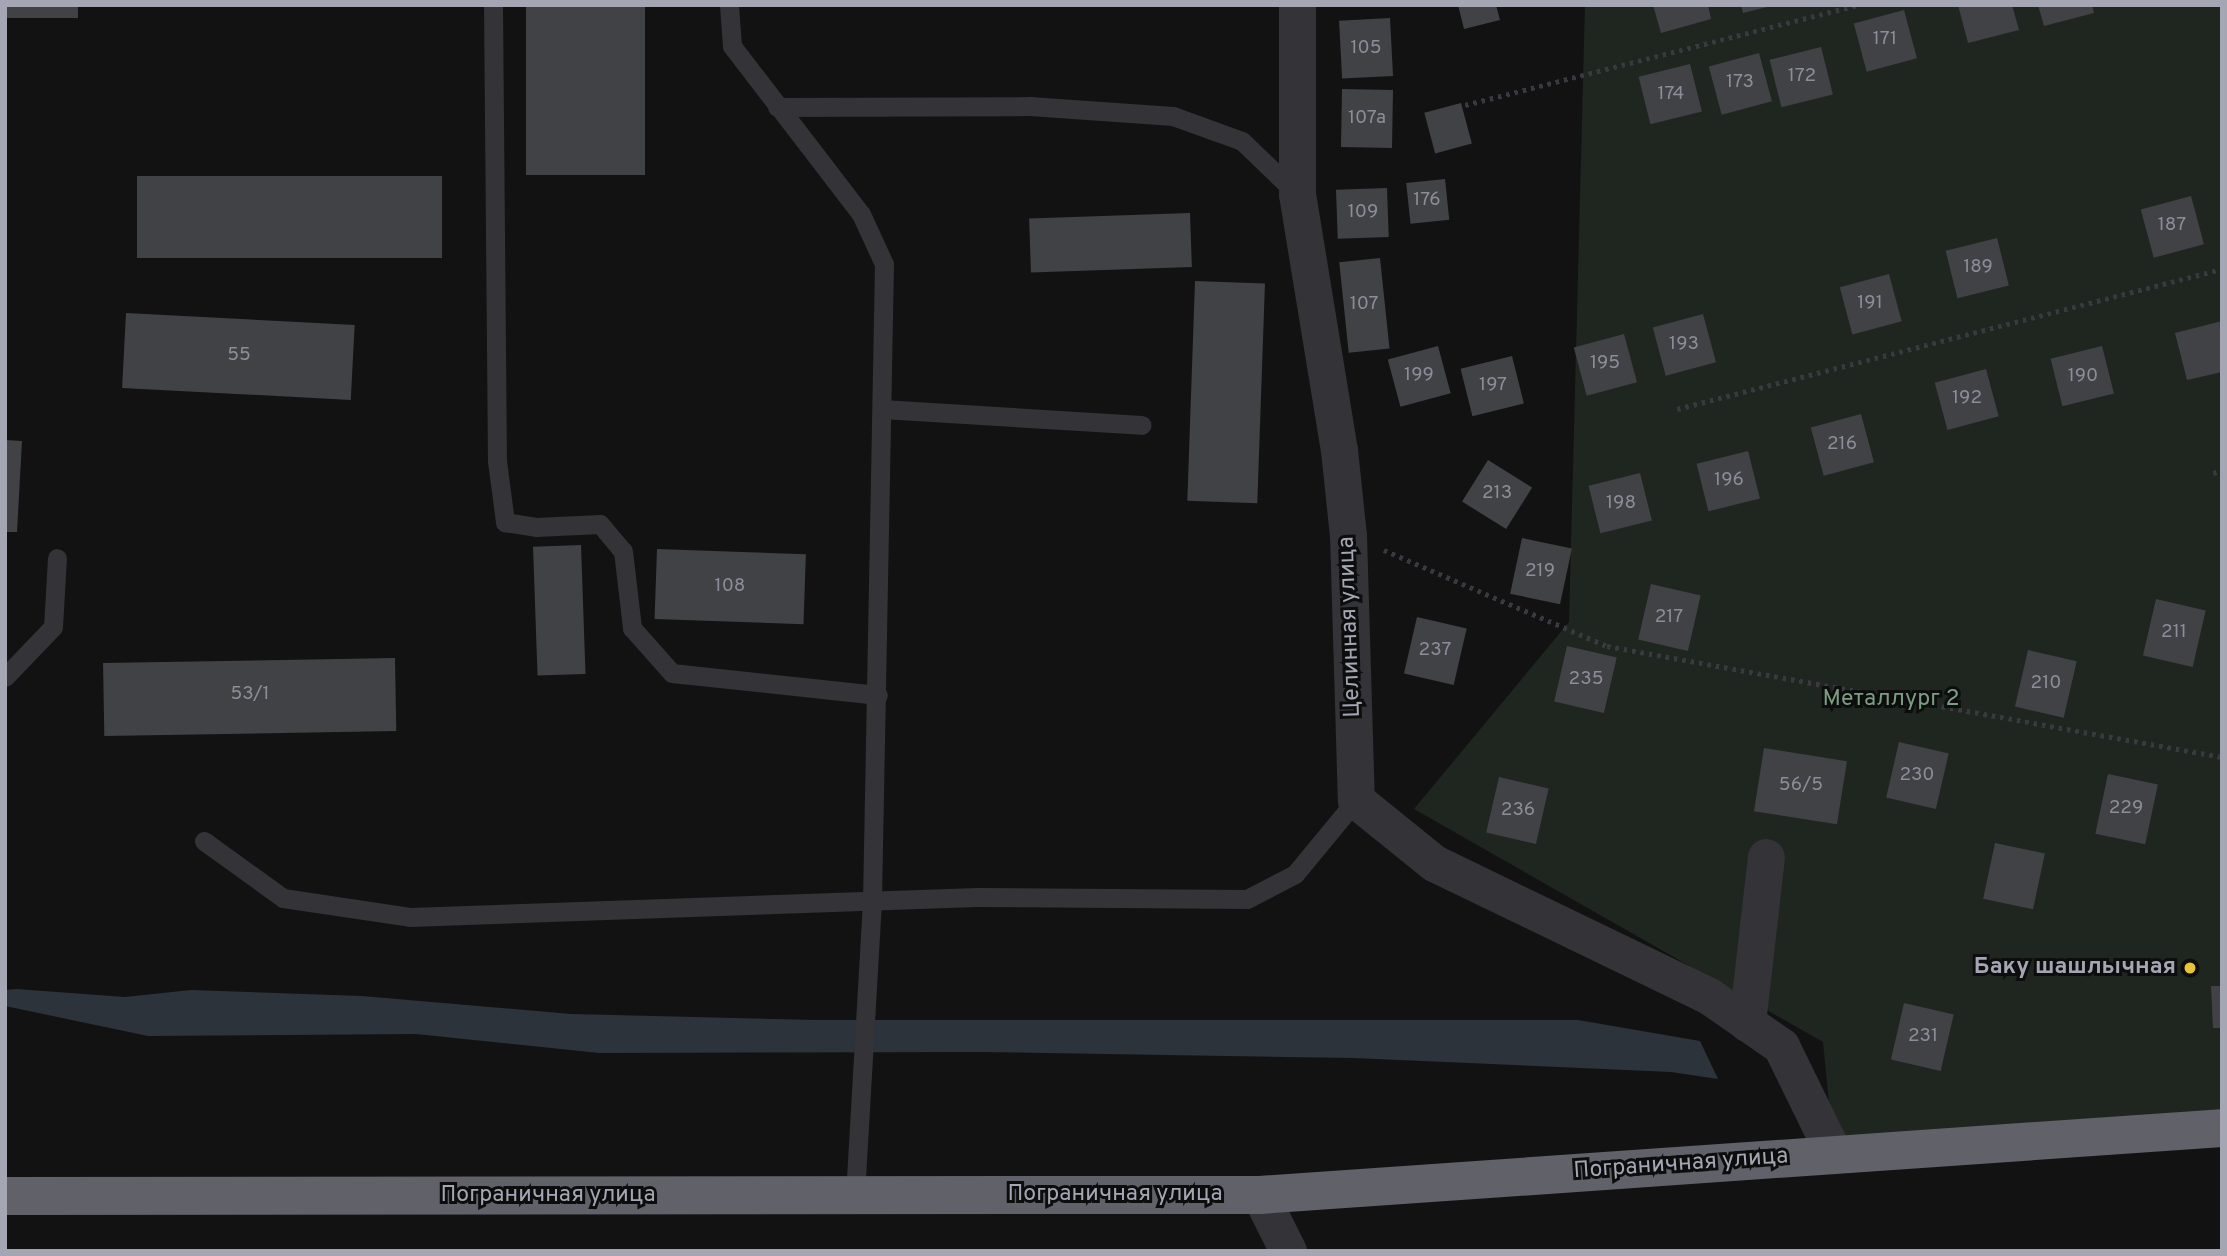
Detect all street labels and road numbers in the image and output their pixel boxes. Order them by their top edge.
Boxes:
street label: Целинная улица [1334,536,1368,718]
street label: Пограничная улица [1573,1144,1789,1186]
street label: Пограничная улица [1007,1181,1223,1209]
street label: Пограничная улица [440,1182,656,1210]

